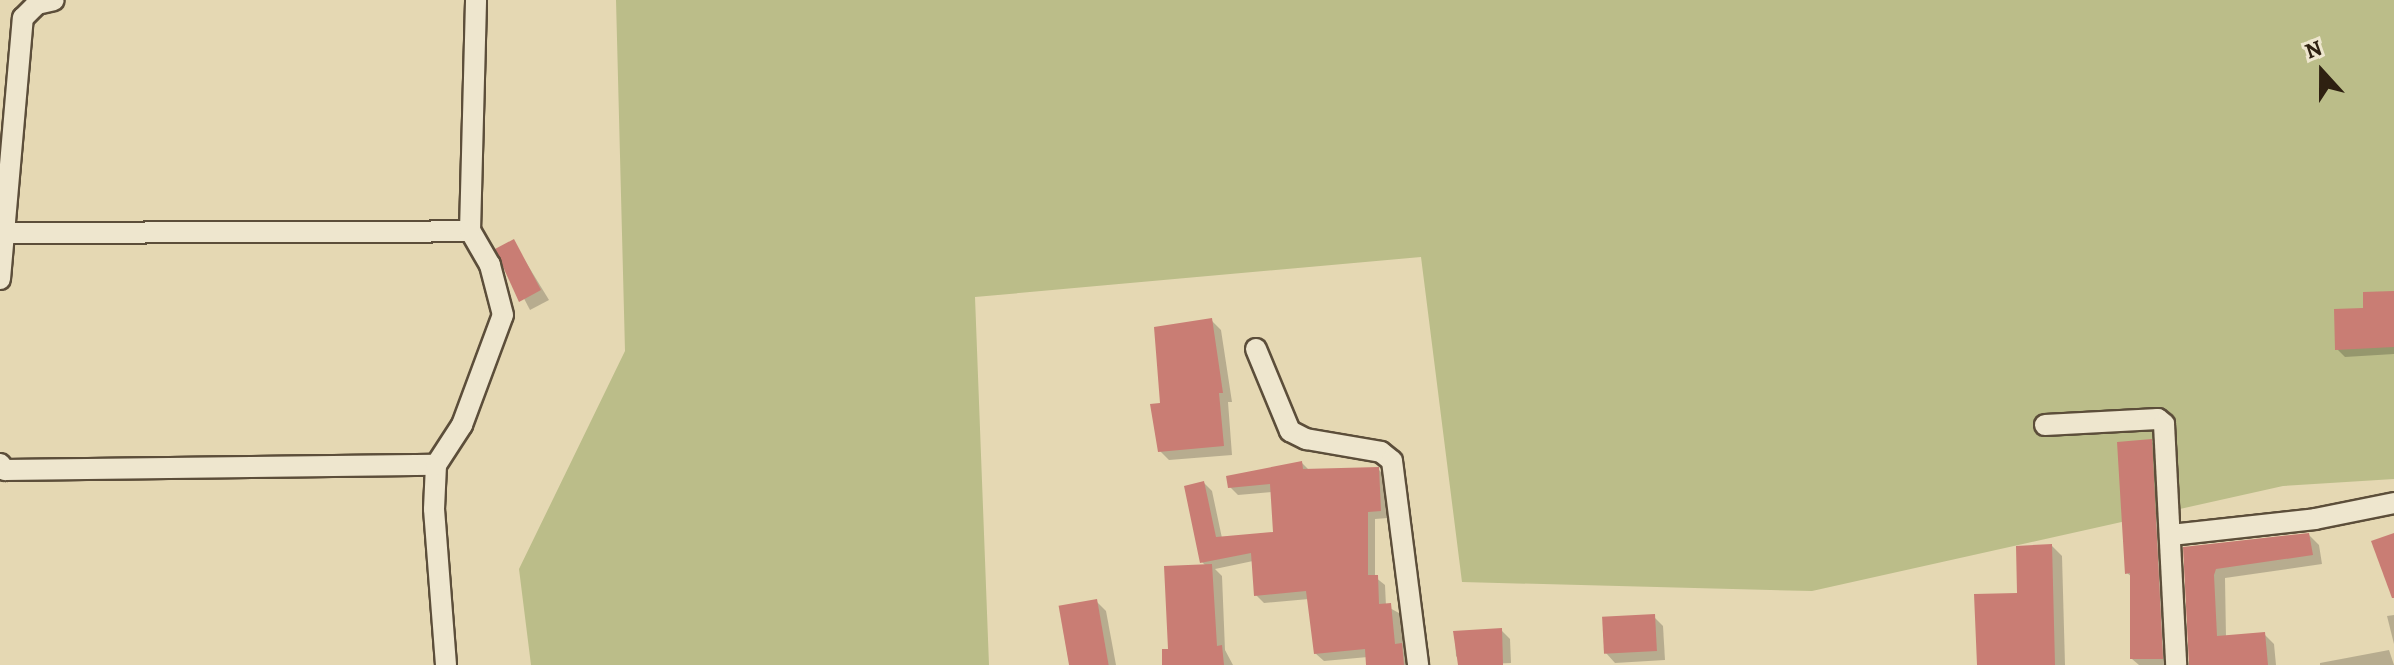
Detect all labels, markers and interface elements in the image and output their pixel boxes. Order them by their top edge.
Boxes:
north arrow [2282,32,2362,112]
text: N [2301,33,2326,66]

